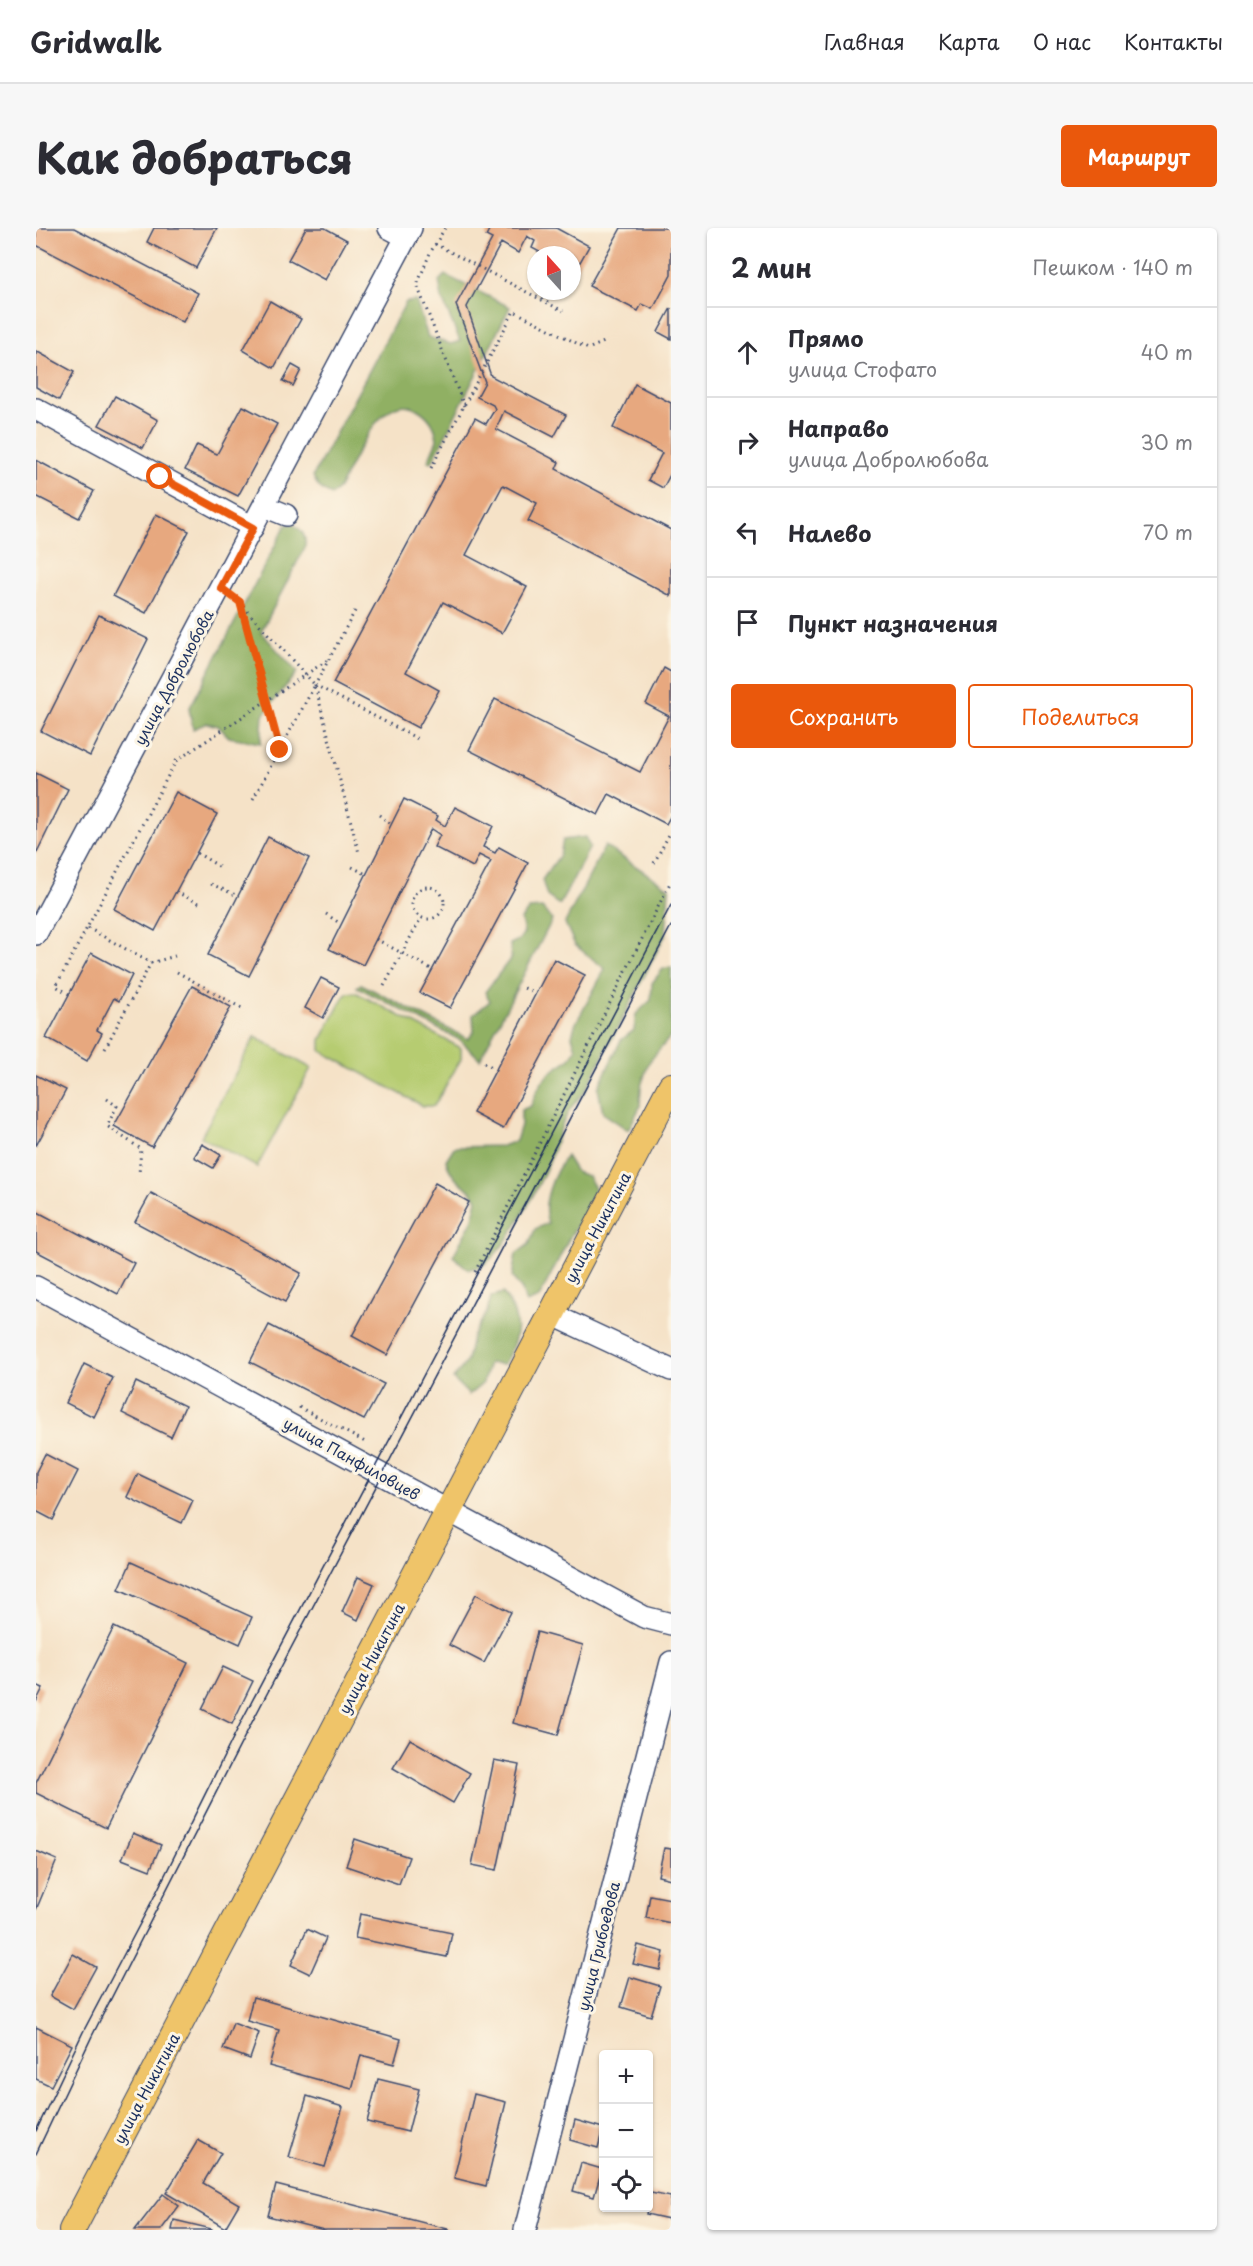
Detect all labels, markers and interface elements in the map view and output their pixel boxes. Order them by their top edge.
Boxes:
text: Gridwalk [30,20,162,63]
text: Главная [824,25,905,57]
text: Карта [938,25,1000,57]
text: О нас [1033,25,1091,57]
text: Контакты [1124,25,1223,57]
text: Как добраться [36,125,353,188]
button: Маршрут [1061,125,1217,187]
north arrow [527,246,581,300]
text: 2 мин [731,248,812,287]
text: Пешком · 140 m [1032,252,1193,282]
text: Прямо [788,321,863,354]
icon: ahead [731,336,764,369]
text: 40 m [1141,337,1193,367]
text: улица Стофато [788,354,937,384]
text: Направо [788,411,889,444]
icon: right [731,426,764,459]
text: 30 m [1140,427,1193,457]
text: улица Добролюбова [788,444,988,474]
route start [146,463,172,489]
icon: left [731,516,764,549]
text: Налево [788,516,871,549]
text: 70 m [1143,517,1193,547]
street label: улица Добролюбова [128,605,219,749]
icon: arrive [731,606,764,639]
text: Пункт назначения [788,606,998,639]
button: Сохранить [731,684,956,748]
button: Поделиться [968,684,1193,748]
route end [266,736,292,762]
street label: улица Никитина [558,1167,636,1287]
street label: улица Панфиловцев [280,1411,425,1505]
street label: улица Никитина [332,1598,410,1718]
street label: улица Грибоедова [571,1878,625,2013]
street label: улица Никитина [107,2028,185,2148]
map controls [599,2050,653,2212]
button: + [599,2050,653,2104]
button: − [599,2104,653,2158]
button: locate [599,2158,653,2212]

